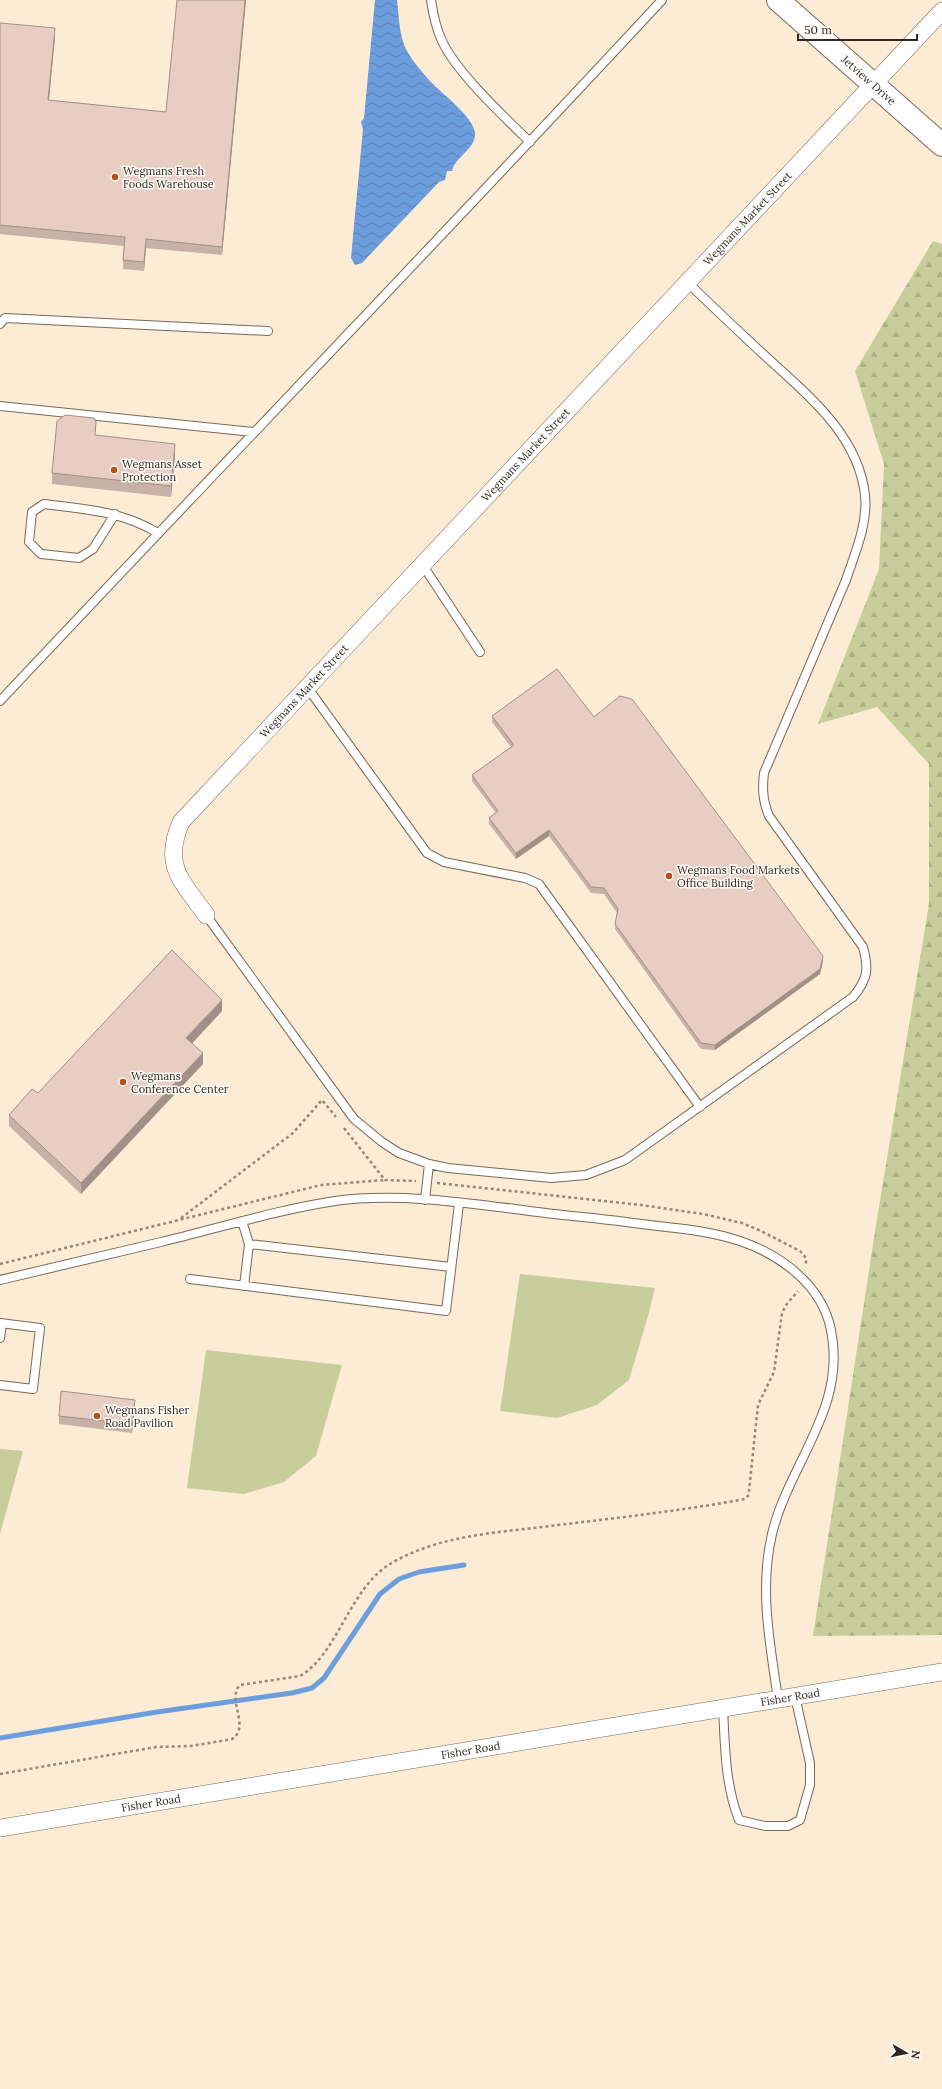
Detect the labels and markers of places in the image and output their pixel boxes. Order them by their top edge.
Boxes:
place label: Wegmans Fresh Foods Warehouse [123,164,214,191]
marker: Wegmans Fresh Foods Warehouse [110,172,120,182]
place label: Wegmans Asset Protection [122,457,203,484]
marker: Wegmans Asset Protection [109,465,119,475]
place label: Wegmans Food Markets Office Building [677,863,800,890]
marker: Wegmans Food Markets Office Building [664,871,674,881]
place label: Wegmans Conference Center [131,1069,229,1096]
marker: Wegmans Conference Center [118,1077,128,1087]
place label: Wegmans Fisher Road Pavilion [105,1403,189,1430]
marker: Wegmans Fisher Road Pavilion [92,1411,102,1421]

